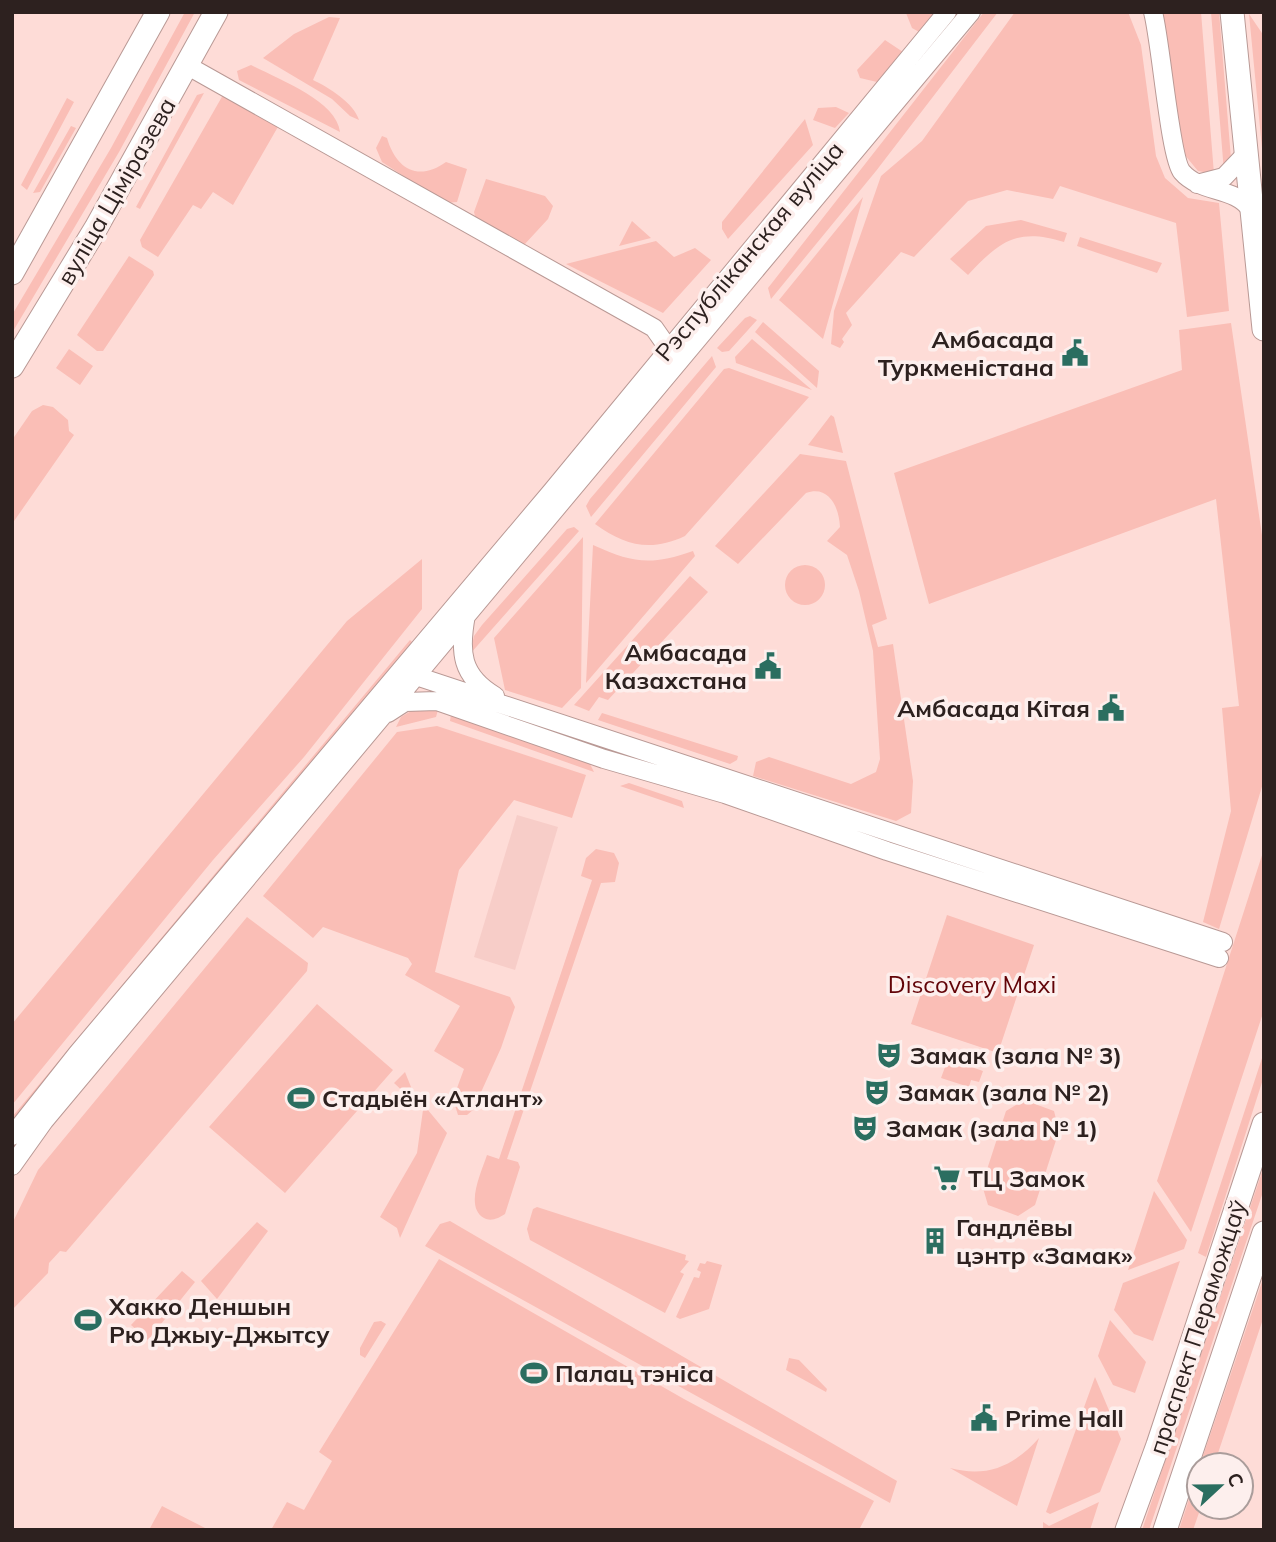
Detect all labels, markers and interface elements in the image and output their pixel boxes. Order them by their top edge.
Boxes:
street label: вуліца Ціміразева [50,92,182,290]
street label: Рэспубліканская вуліца [648,135,850,367]
place label: Амбасада Туркменістана [878,324,1054,382]
public building icon: Амбасада Туркменістана [1060,338,1090,368]
place label: Амбасада Казахстана [605,637,747,695]
public building icon: Амбасада Казахстана [753,651,783,681]
place label: Амбасада Кітая [897,693,1090,723]
public building icon: Амбасада Кітая [1096,693,1126,723]
park label: Discovery Maxi [888,969,1056,999]
theatre icon: Замак (зала № 3) [874,1040,904,1070]
place label: Замак (зала № 3) [910,1040,1122,1070]
theatre icon: Замак (зала № 2) [862,1077,892,1107]
place label: Замак (зала № 2) [898,1077,1110,1107]
sports icon: Стадыён «Атлант» [286,1083,316,1113]
place label: Стадыён «Атлант» [322,1083,543,1113]
theatre icon: Замак (зала № 1) [850,1113,880,1143]
place label: Замак (зала № 1) [886,1113,1098,1143]
supermarket icon: ТЦ Замок [932,1163,962,1193]
place label: ТЦ Замок [968,1163,1085,1193]
street label: праспект Пераможцаў [1142,1196,1252,1458]
place label: Гандлёвы цэнтр «Замак» [956,1212,1133,1270]
building icon: Гандлёвы цэнтр «Замак» [920,1226,950,1256]
place label: Хакко Деншын Рю Джыу-Джытсу [108,1291,330,1349]
sports icon: Хакко Деншын Рю Джыу-Джытсу [73,1305,103,1335]
sports icon: Палац тэніса [519,1358,549,1388]
place label: Палац тэніса [555,1358,714,1388]
public building icon: Prime Hall [969,1403,999,1433]
place label: Prime Hall [1005,1403,1124,1433]
north arrow [1185,1451,1255,1521]
text: С [1222,1469,1249,1490]

